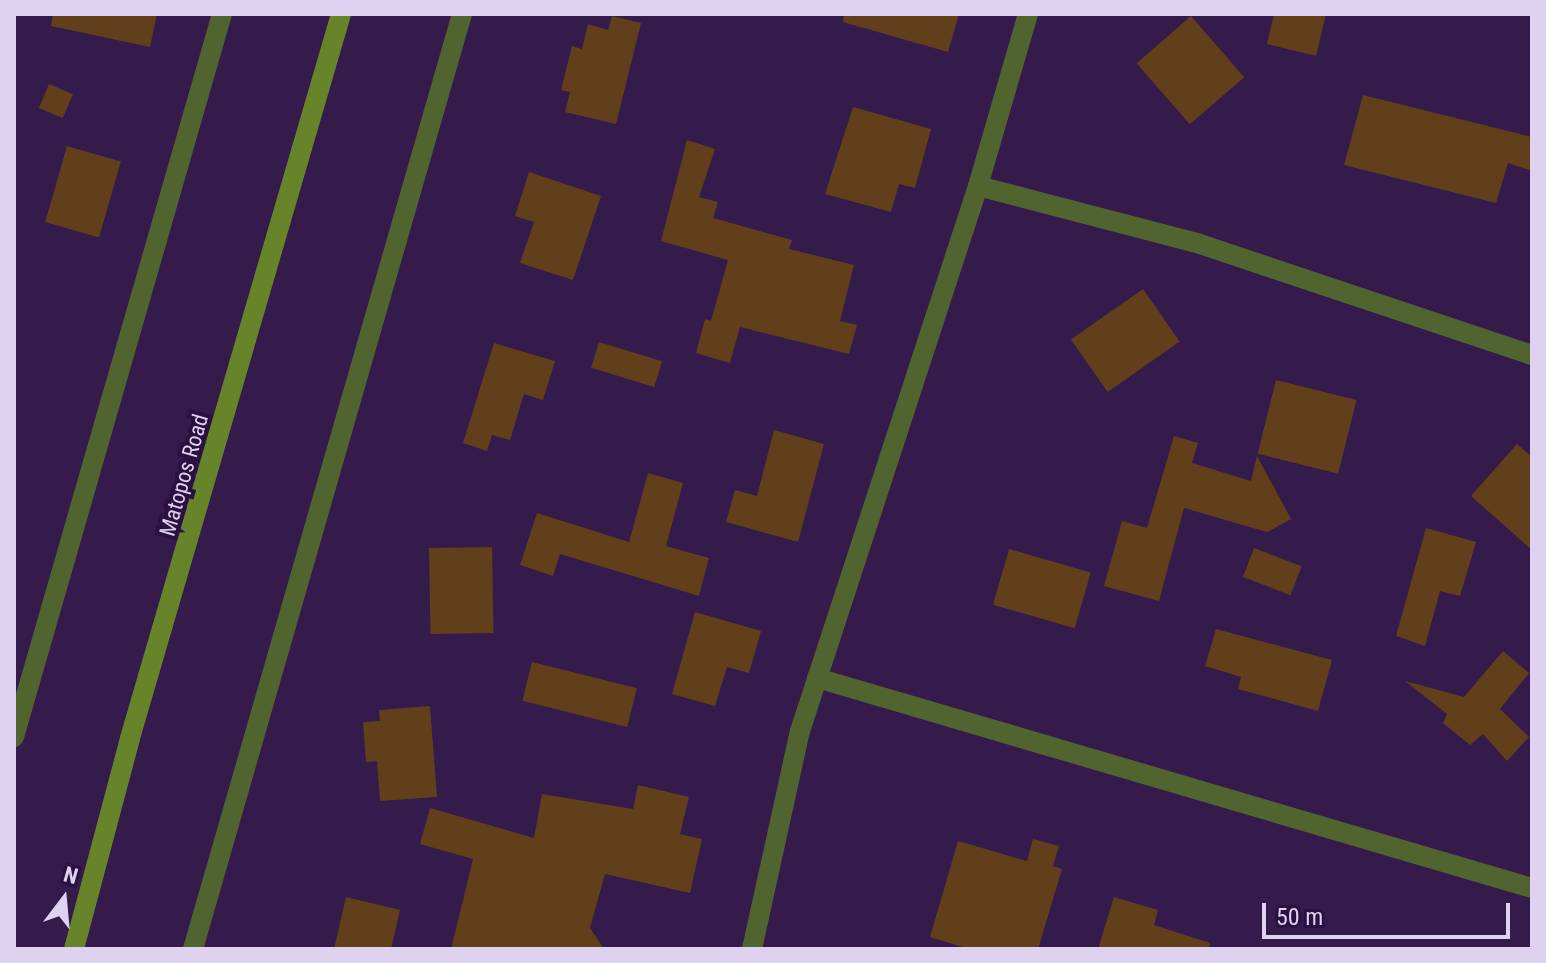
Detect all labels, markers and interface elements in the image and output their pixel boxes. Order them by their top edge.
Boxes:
street label: Matopos Road [154,411,214,539]
north arrow [24,859,104,939]
text: N [61,862,81,889]
scale bar [1266,887,1514,937]
text: 50 m [1276,903,1323,931]

